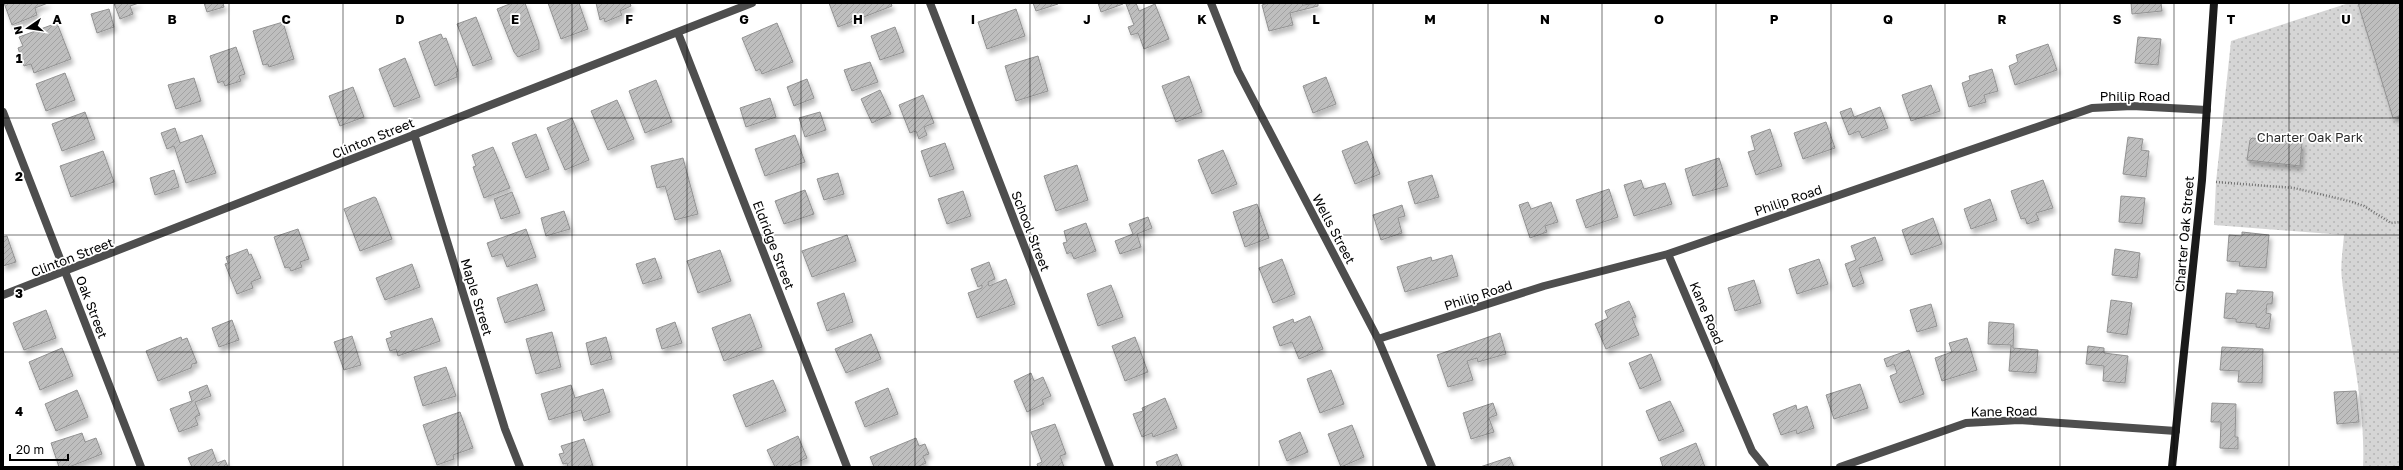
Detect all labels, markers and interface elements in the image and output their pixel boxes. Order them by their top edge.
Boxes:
north arrow [8,8,48,48]
text: A [52,11,62,27]
text: B [167,11,177,27]
text: C [281,11,291,27]
text: D [395,11,405,27]
text: E [511,11,519,27]
text: F [625,11,633,27]
text: G [739,11,749,27]
text: H [853,11,863,27]
text: I [971,11,975,27]
text: J [1083,11,1091,27]
text: K [1197,11,1207,27]
text: L [1312,11,1320,27]
text: M [1424,11,1436,27]
text: N [1540,11,1550,27]
text: O [1654,11,1664,27]
text: P [1770,11,1779,27]
text: Q [1883,11,1893,27]
text: R [1997,11,2007,27]
text: S [2113,11,2122,27]
text: T [2227,11,2236,27]
text: U [2341,11,2351,27]
text: N [10,25,25,36]
text: 1 [16,50,23,66]
street label: Philip Road [2100,88,2170,104]
street label: Clinton Street [330,114,416,162]
park label: Charter Oak Park [2257,129,2364,145]
text: 2 [15,168,23,184]
street label: Charter Oak Street [2171,175,2197,293]
street label: Philip Road [1752,181,1824,219]
street label: School Street [1008,189,1054,273]
street label: Wells Street [1309,191,1359,267]
street label: Eldridge Street [750,198,798,292]
street label: Clinton Street [28,234,116,280]
street label: Maple Street [458,256,496,338]
street label: Oak Street [73,273,111,341]
street label: Philip Road [1442,276,1514,314]
street label: Kane Road [1687,279,1727,347]
text: 3 [15,285,23,301]
street label: Kane Road [1970,402,2038,420]
text: 4 [15,403,23,419]
scale bar [10,436,68,462]
text: 20 m [16,442,44,457]

